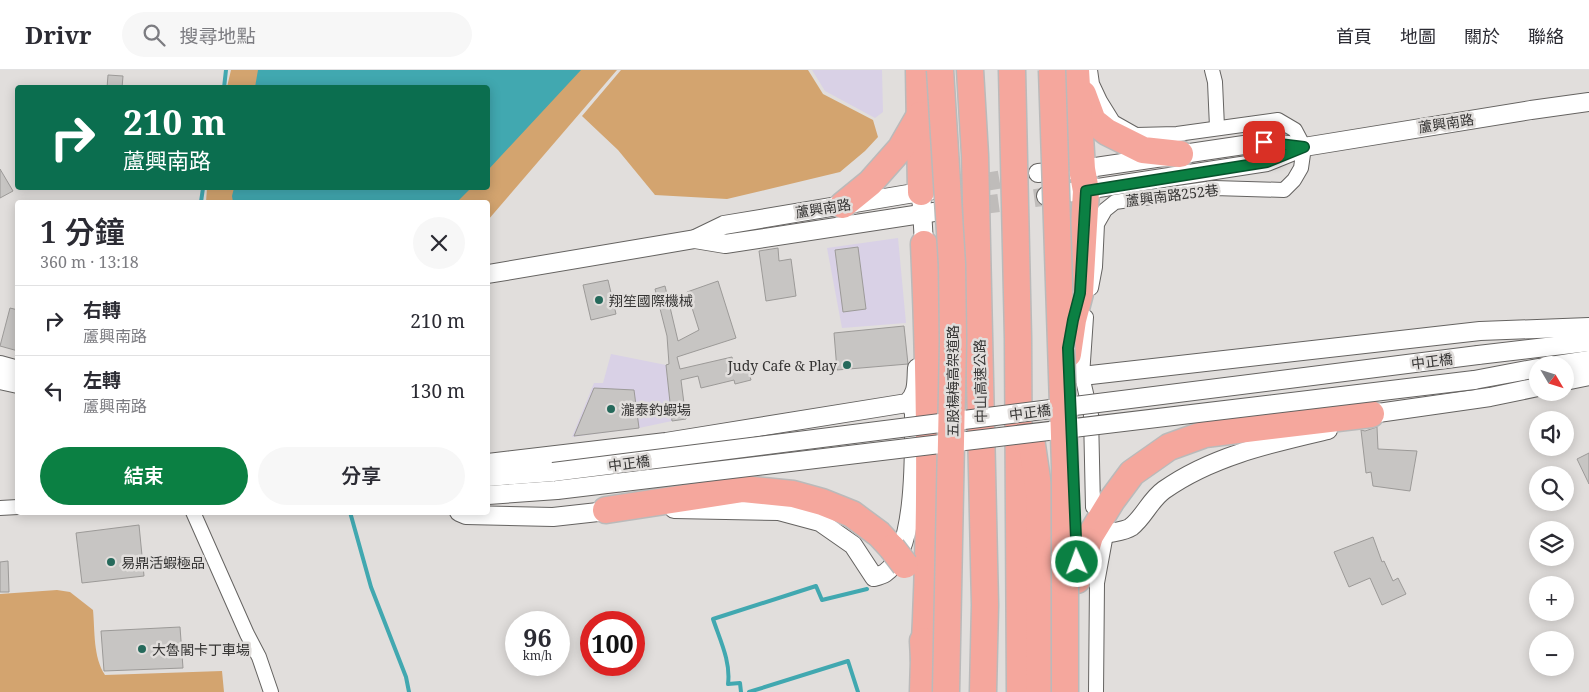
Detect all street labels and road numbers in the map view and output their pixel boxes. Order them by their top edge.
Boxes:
street label: 蘆興南路 [1417,109,1475,137]
street label: 蘆興南路252巷 [1124,180,1220,210]
street label: 蘆興南路 [794,194,852,222]
street label: 五股楊梅高架道路 [943,325,962,437]
street label: 中山高速公路 [970,339,990,423]
street label: 中正橋 [1410,349,1454,373]
street label: 中正橋 [1008,400,1052,424]
street label: 中正橋 [607,451,651,475]

